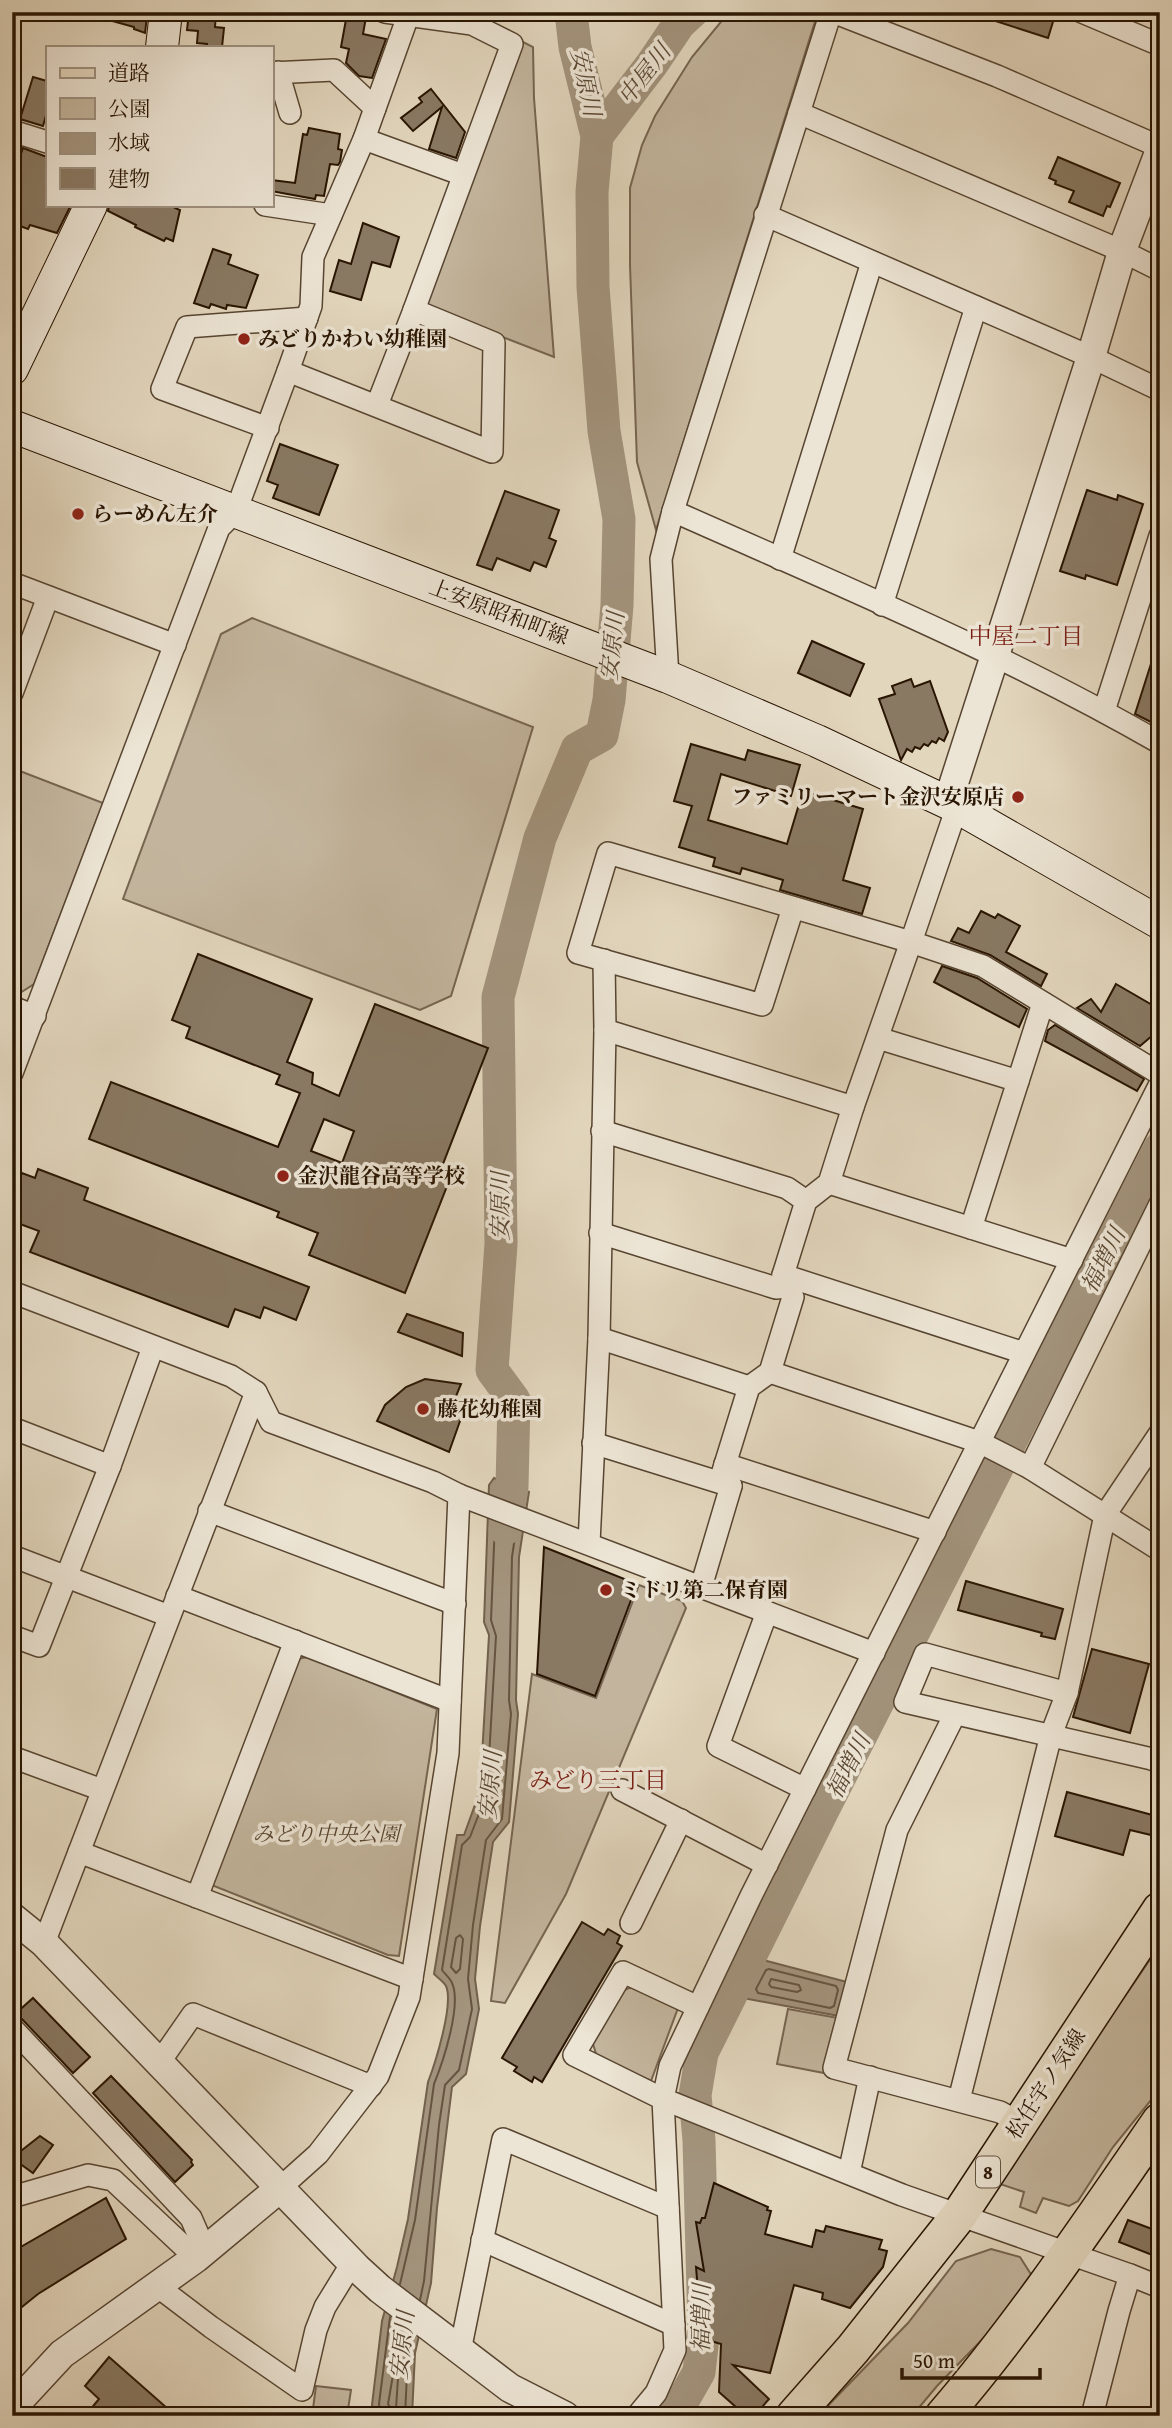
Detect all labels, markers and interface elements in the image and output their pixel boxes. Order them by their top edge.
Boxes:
water label: 中屋川 [609,34,680,111]
water label: 安原川 [563,45,610,122]
legend [46,46,273,206]
text: 道路 [108,57,150,88]
text: 公園 [108,93,150,124]
text: 水域 [108,127,150,158]
text: 建物 [108,163,150,194]
place label: みどりかわい幼稚園 [258,323,447,354]
marker: みどりかわい幼稚園 [236,331,252,347]
place label: らーめん左介 [92,498,218,529]
marker: らーめん左介 [70,506,86,522]
street label: 上安原昭和町線 [425,571,573,652]
water label: 安原川 [591,607,632,682]
district label: 中屋二丁目 [969,619,1084,652]
place label: ファミリーマート金沢安原店 [731,781,1004,812]
marker: ファミリーマート金沢安原店 [1010,789,1026,805]
place label: 金沢龍谷高等学校 [297,1160,465,1191]
marker: 金沢龍谷高等学校 [275,1168,291,1184]
water label: 安原川 [483,1169,516,1241]
water label: 福増川 [1072,1219,1134,1298]
place label: 藤花幼稚園 [437,1393,542,1424]
marker: 藤花幼稚園 [415,1401,431,1417]
place label: ミドリ第二保育園 [620,1574,788,1605]
marker: ミドリ第二保育園 [598,1582,614,1598]
water label: 福増川 [817,1725,879,1804]
water label: 安原川 [470,1746,509,1821]
district label: みどり三丁目 [529,1763,667,1796]
park label: みどり中央公園 [253,1818,402,1849]
street label: 松任宇ノ気線 [998,2022,1093,2145]
road number: 8 [976,2156,1000,2188]
water label: 福増川 [683,2280,718,2353]
water label: 安原川 [381,2306,422,2381]
scale bar [902,2337,1041,2381]
text: 50 m [913,2345,955,2376]

